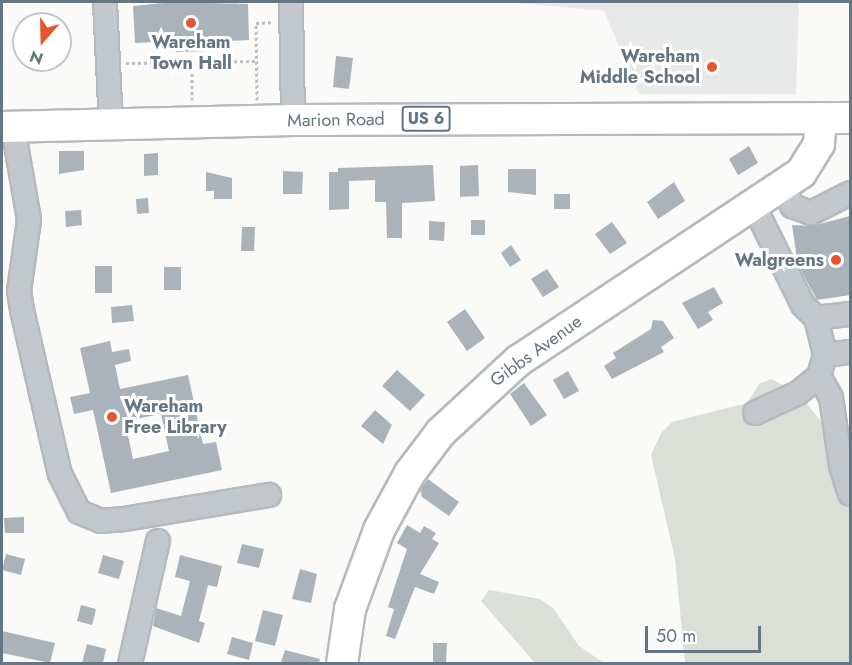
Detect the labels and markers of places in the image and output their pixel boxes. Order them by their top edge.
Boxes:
marker: Wareham Town Hall [184,16,198,30]
place label: Wareham Town Hall [150,32,232,74]
place label: Wareham Middle School [580,46,700,88]
marker: Wareham Middle School [705,60,719,74]
place label: Walgreens [735,249,824,271]
marker: Walgreens [829,253,843,267]
place label: Wareham Free Library [124,396,227,438]
marker: Wareham Free Library [105,410,119,424]

